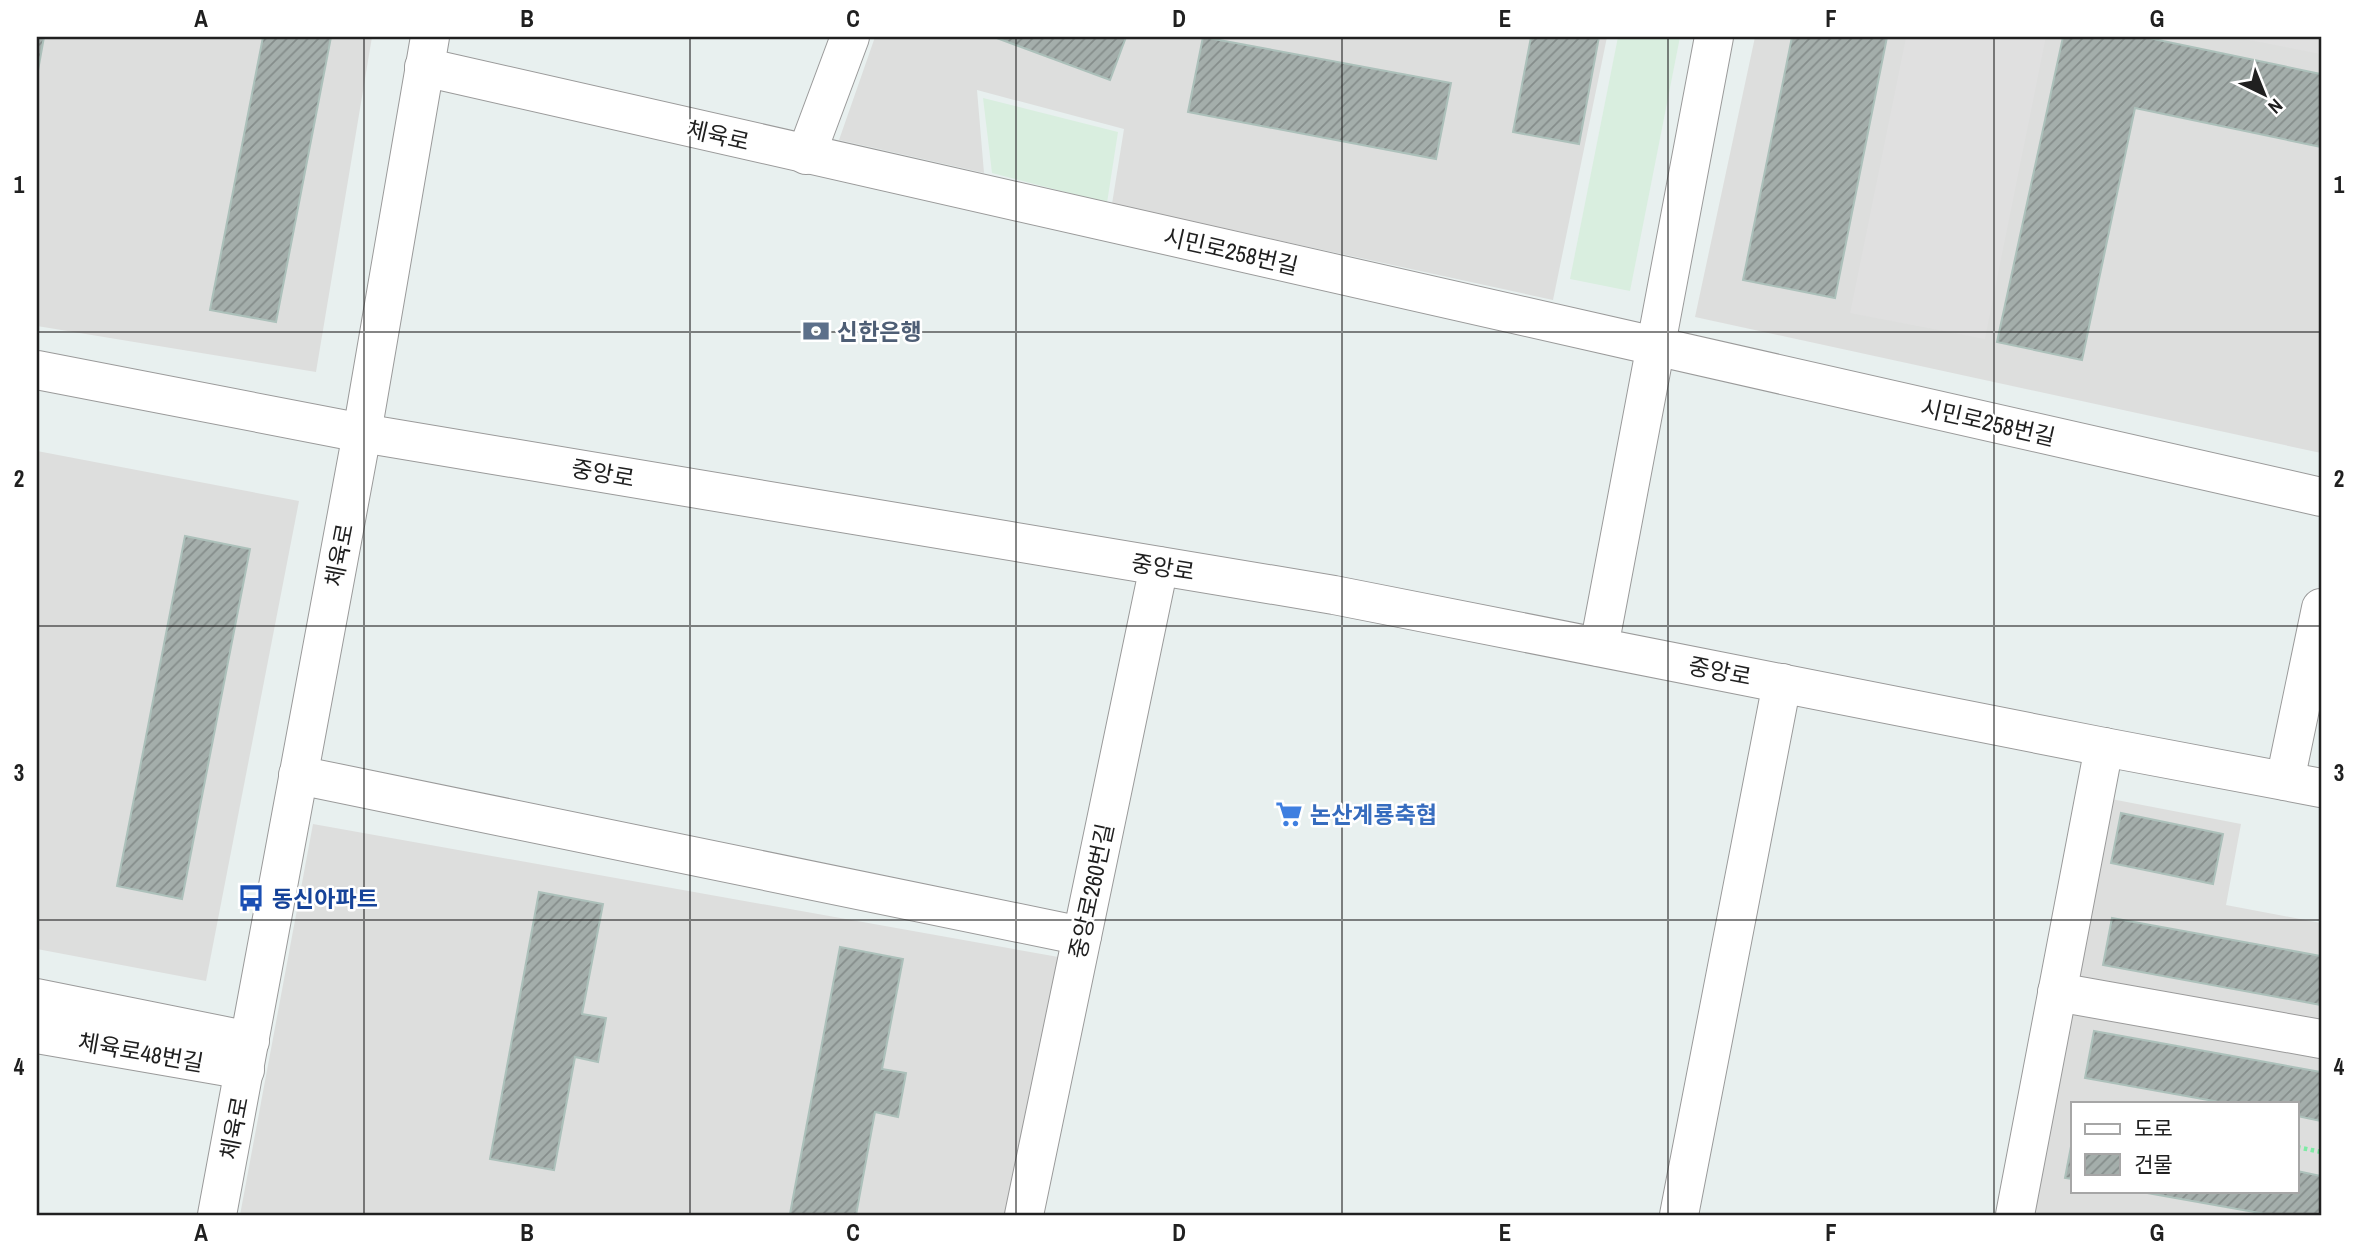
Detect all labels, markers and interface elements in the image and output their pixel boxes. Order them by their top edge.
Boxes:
text: A [194,3,208,34]
text: B [520,3,534,34]
text: C [846,3,860,34]
text: D [1172,3,1186,34]
text: E [1499,3,1511,34]
text: F [1825,3,1837,34]
text: G [2150,3,2164,34]
north arrow [2228,60,2298,130]
text: N [2263,93,2289,120]
street label: 체육로 [684,113,752,157]
text: 1 [14,169,25,200]
text: 1 [2334,169,2345,200]
street label: 시민로258번길 [1161,220,1301,282]
bank icon: 신한은행 [801,316,831,346]
place label: 신한은행 [837,316,922,347]
street label: 시민로258번길 [1918,391,2058,453]
street label: 중앙로 [569,452,637,494]
text: 2 [14,463,24,494]
text: 2 [2334,463,2344,494]
street label: 체육로 [318,521,360,589]
street label: 중앙로 [1129,547,1197,587]
street label: 중앙로 [1686,650,1754,692]
text: 3 [14,757,24,788]
text: 3 [2334,757,2344,788]
supermarket icon: 논산계룡축협 [1274,799,1304,829]
place label: 논산계룡축협 [1310,799,1437,830]
street label: 중앙로260번길 [1062,821,1120,961]
bus stop icon: 동신아파트 [236,883,266,913]
place label: 동신아파트 [272,883,378,914]
street label: 체육로48번길 [76,1026,206,1078]
text: 4 [14,1051,25,1082]
text: 4 [2334,1051,2345,1082]
street label: 체육로 [213,1094,255,1162]
legend [2071,1102,2298,1192]
text: 도로 [2134,1114,2173,1143]
text: 건물 [2134,1150,2173,1179]
text: A [194,1217,208,1248]
text: B [520,1217,534,1248]
text: C [846,1217,860,1248]
text: D [1172,1217,1186,1248]
text: E [1499,1217,1511,1248]
text: F [1825,1217,1837,1248]
text: G [2150,1217,2164,1248]

